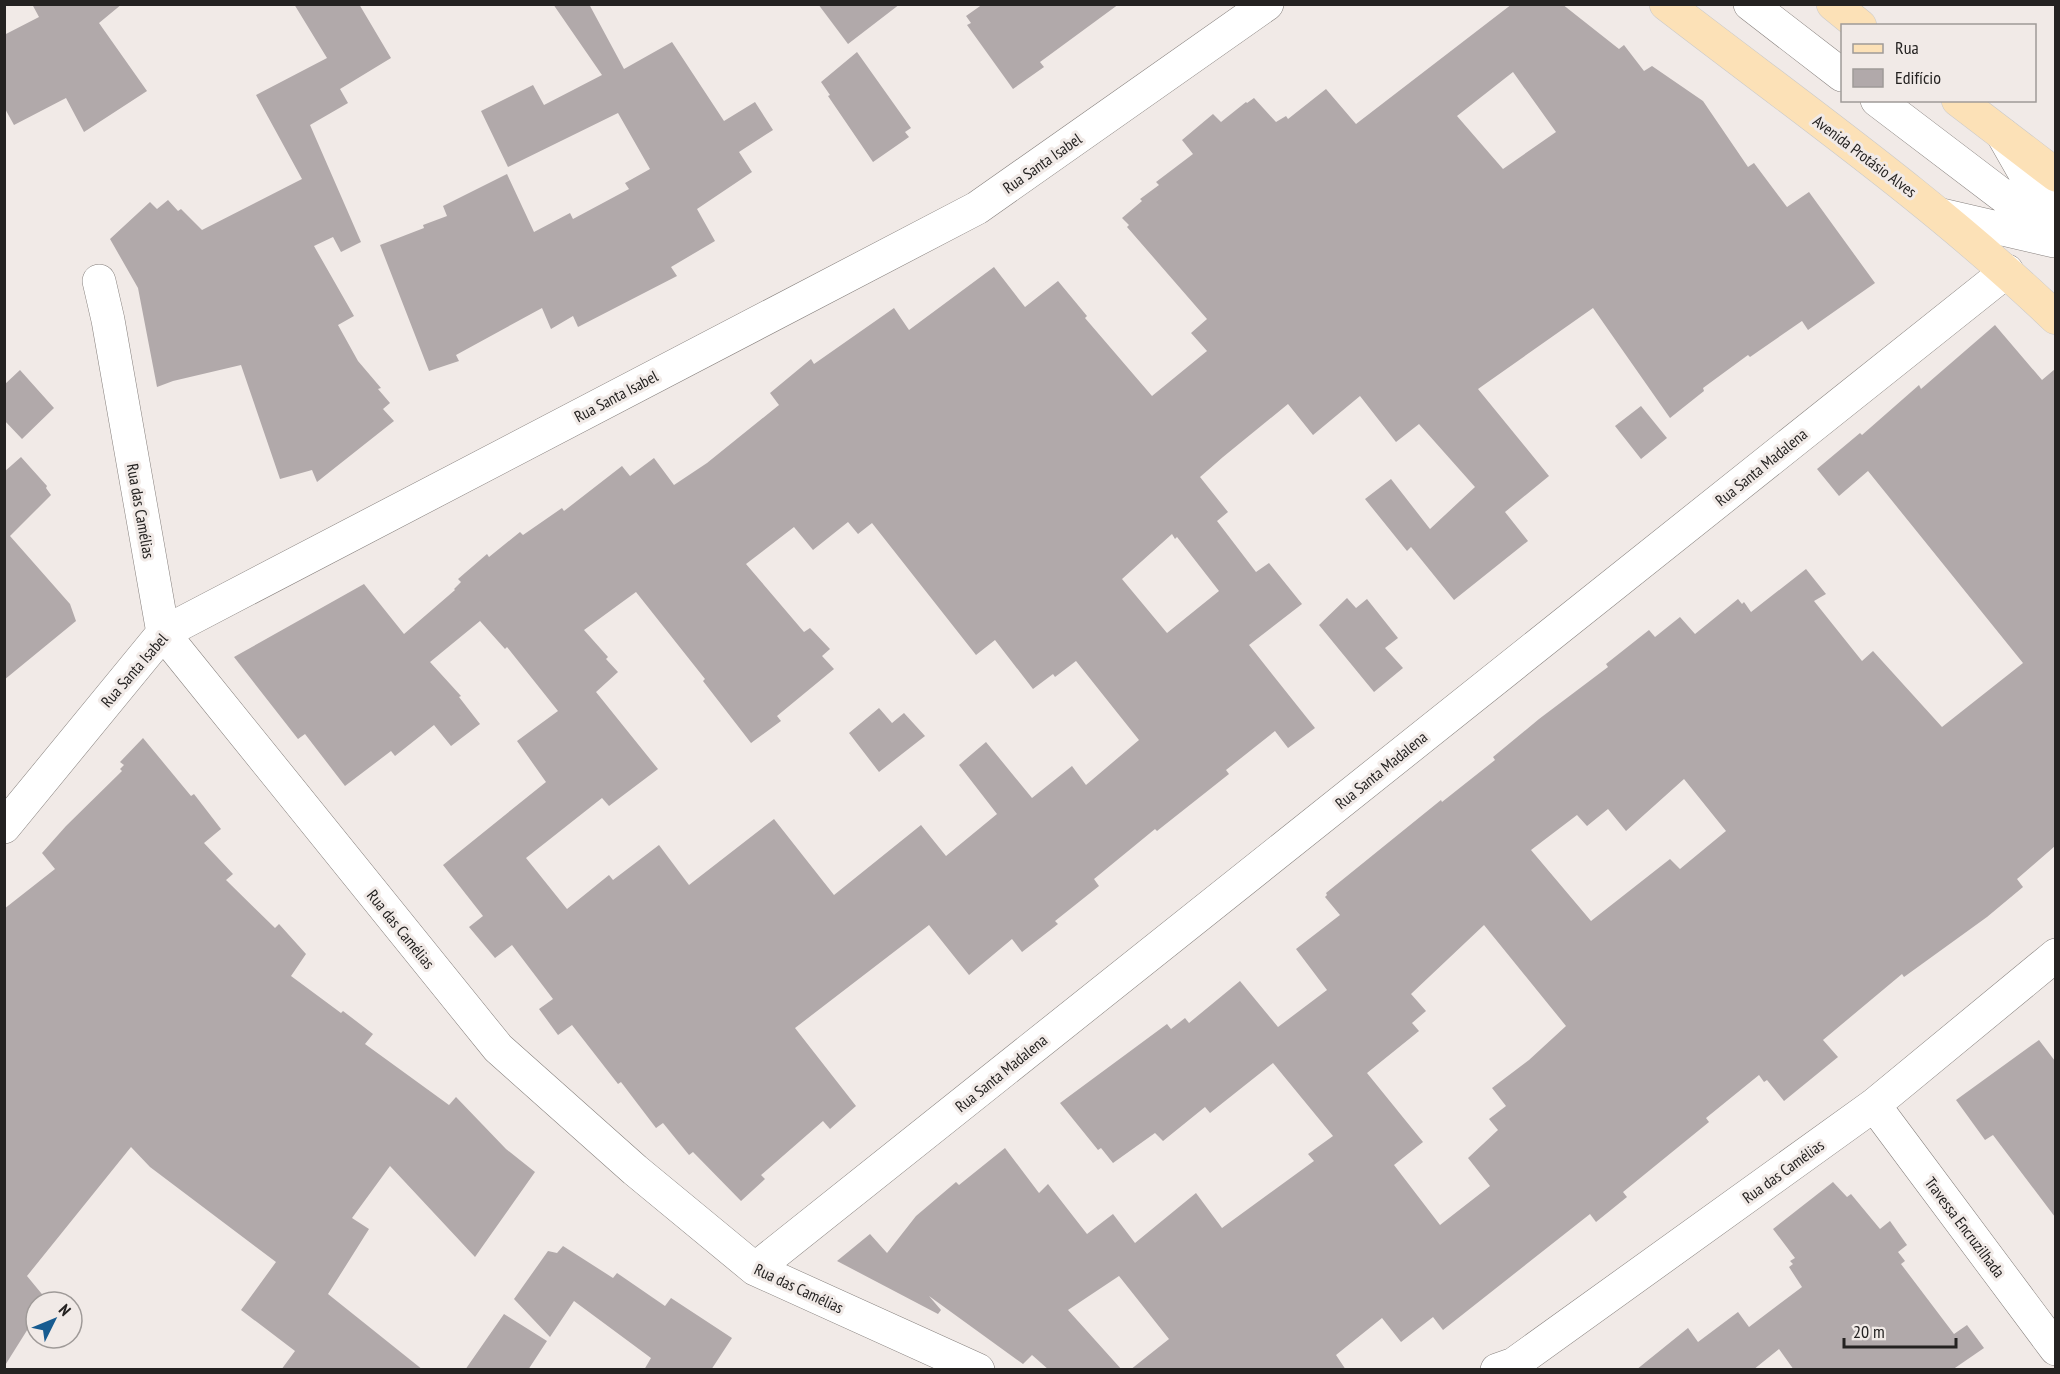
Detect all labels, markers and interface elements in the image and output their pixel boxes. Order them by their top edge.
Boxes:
legend [1841,24,2036,102]
text: Rua [1895,36,1919,59]
text: Edifício [1895,66,1941,89]
street label: Avenida Protásio Alves [1809,111,1921,201]
street label: Rua Santa Isabel [999,128,1086,197]
street label: Rua Santa Isabel [571,366,661,426]
street label: Rua Santa Madalena [1711,424,1811,510]
street label: Rua das Camélias [123,462,159,560]
street label: Rua Santa Isabel [96,629,172,711]
street label: Rua Santa Madalena [1331,727,1431,813]
street label: Rua das Camélias [363,885,439,973]
street label: Rua Santa Madalena [951,1030,1051,1116]
street label: Rua das Camélias [1738,1135,1828,1207]
street label: Travessa Encruzilhada [1921,1173,2009,1281]
street label: Rua das Camélias [751,1259,847,1317]
north arrow [24,1290,84,1350]
text: N [55,1300,75,1320]
scale bar [1844,1311,1956,1349]
text: 20 m [1853,1320,1885,1343]

